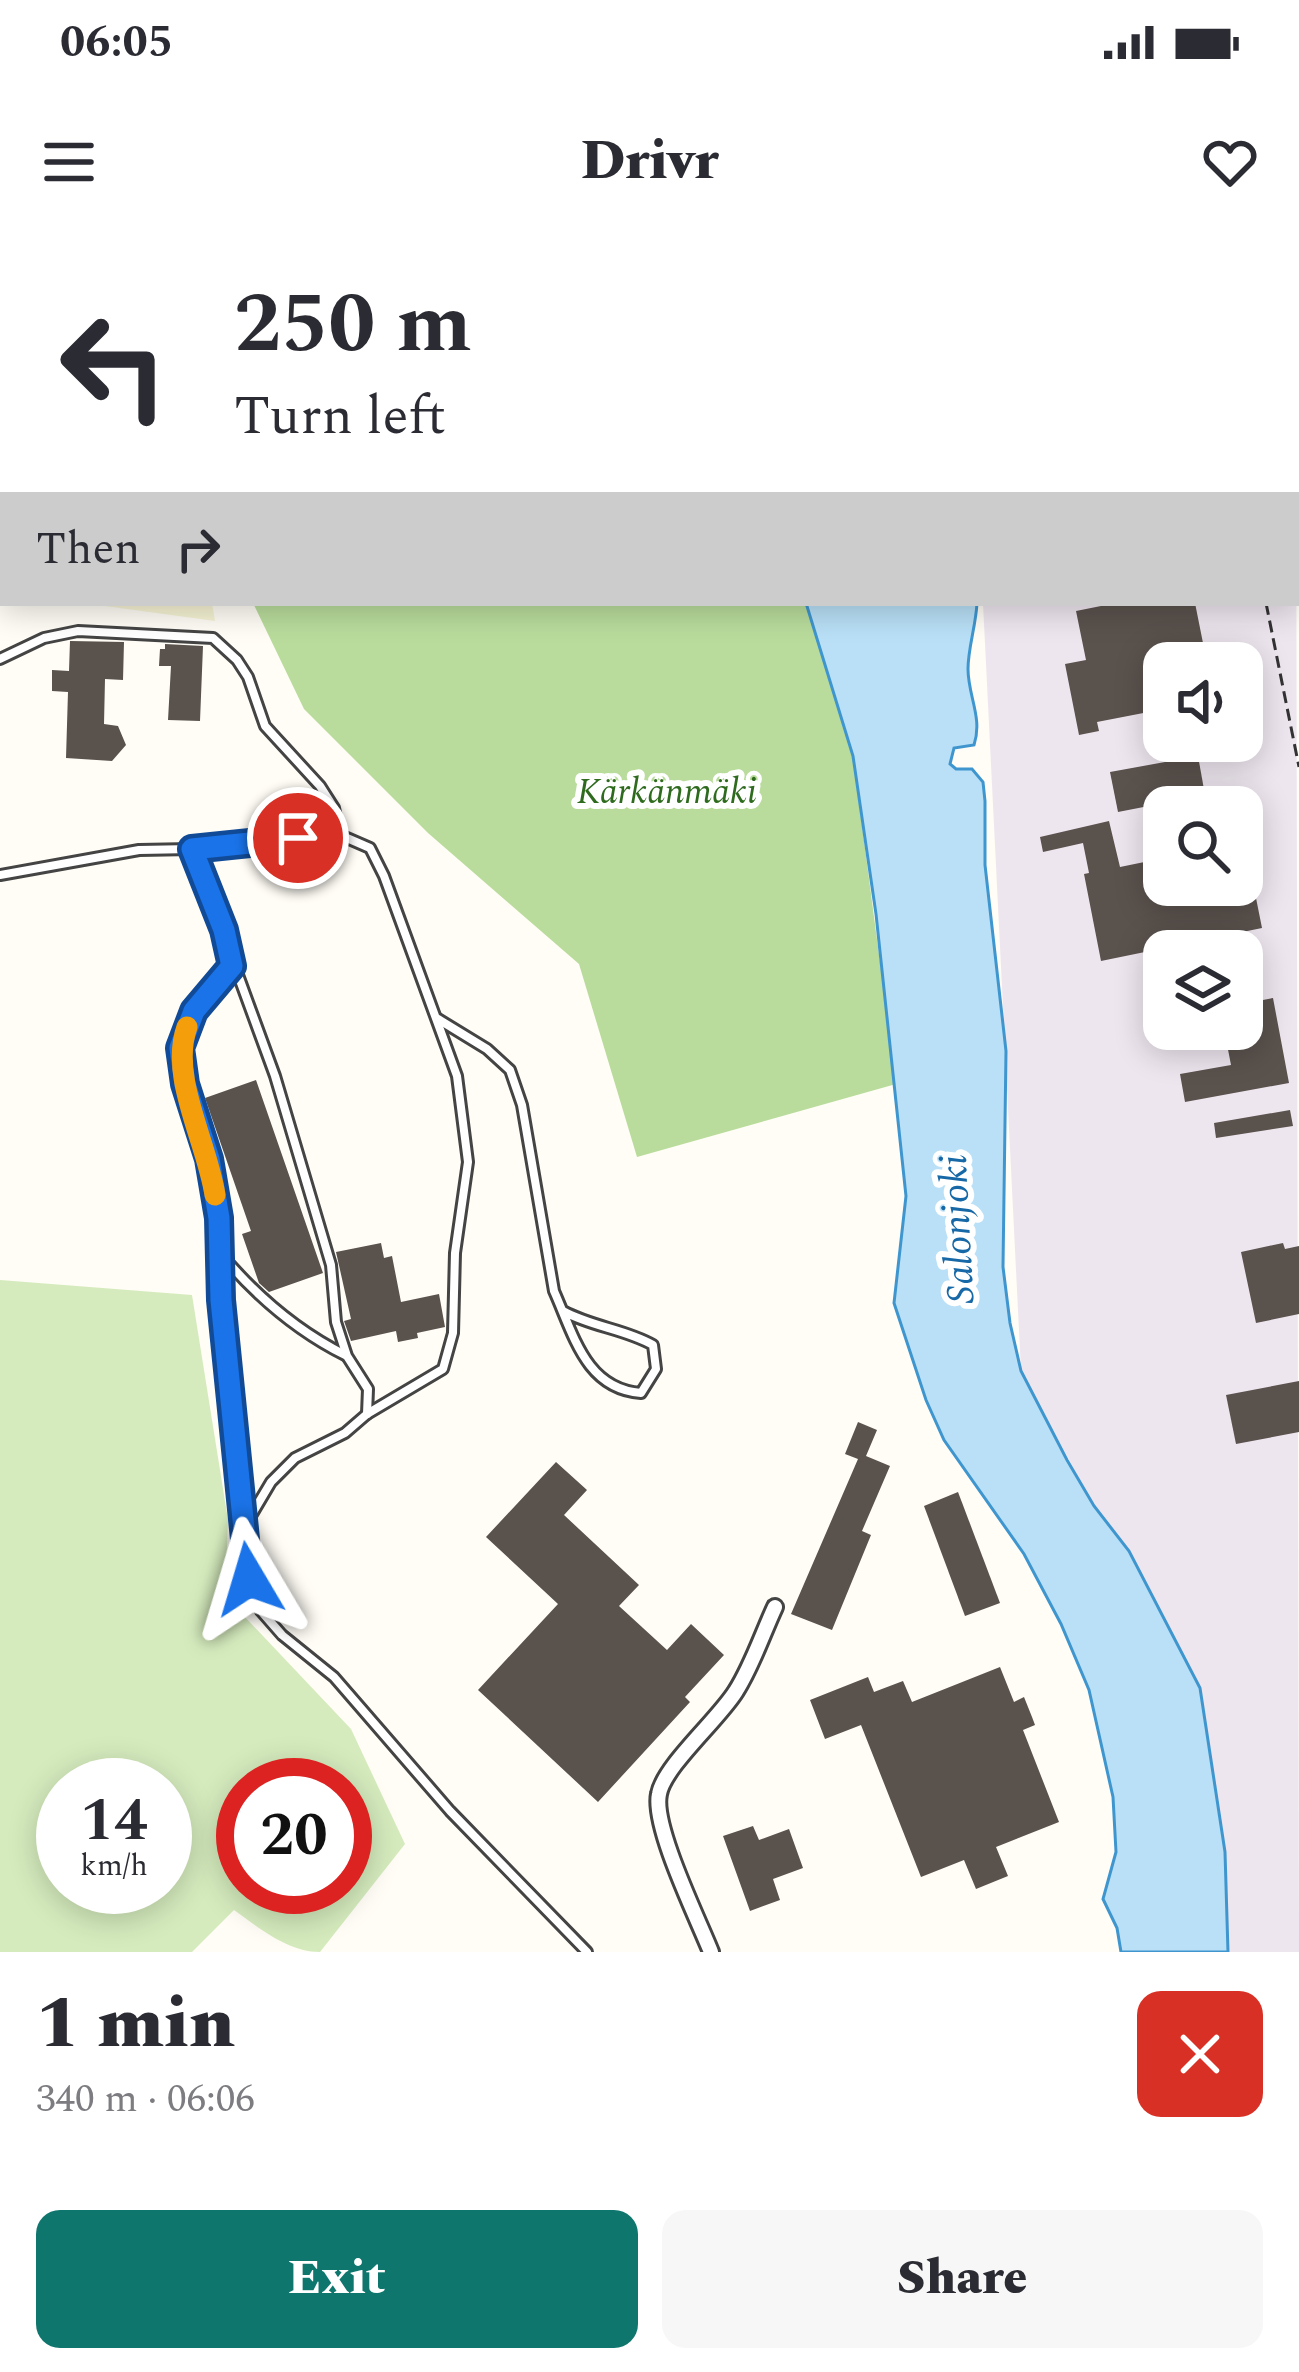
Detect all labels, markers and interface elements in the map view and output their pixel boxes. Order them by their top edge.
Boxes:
text: 06:05 [60,8,173,77]
text: Drivr [581,121,718,203]
icon: menu [36,129,102,195]
icon: heart [1197,129,1263,195]
text: 250 m [234,261,472,389]
icon: left [36,288,192,444]
text: Turn left [234,376,446,458]
text: Then [36,515,141,584]
icon: right [165,516,231,582]
map controls [1143,642,1263,1050]
button: sound [1143,642,1263,762]
park label: Kärkänmäki [577,765,757,820]
button: search [1143,786,1263,906]
pin [247,787,349,889]
icon: arrive [265,805,331,871]
button: layers [1143,930,1263,1050]
water label: Salonjoki [925,1153,991,1305]
position arrow [186,1516,312,1642]
speed limit sign: 20 [216,1758,372,1914]
text: 14 [80,1775,148,1867]
text: km/h [80,1843,148,1889]
text: 1 min [36,1970,235,2079]
button: close [1137,1991,1263,2117]
text: 340 m · 06:06 [36,2070,255,2129]
button: Exit [36,2210,638,2348]
button: Share [662,2210,1263,2348]

